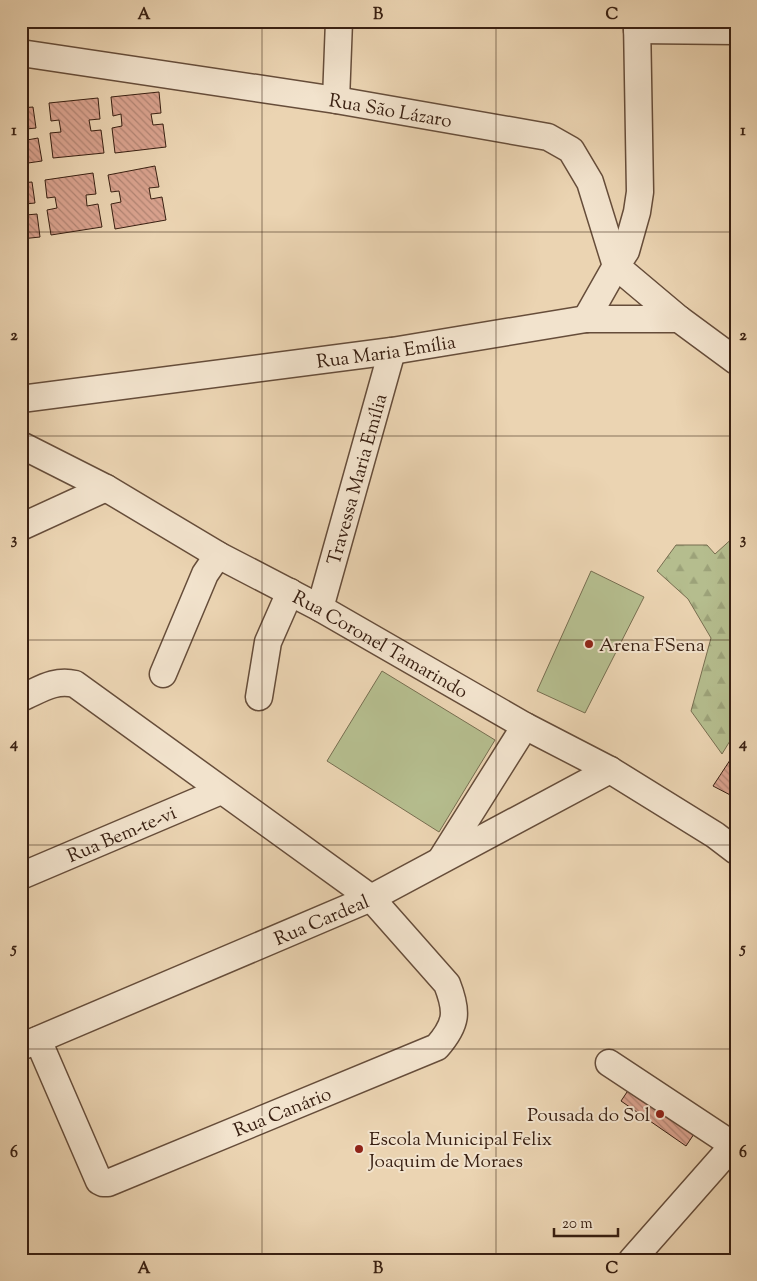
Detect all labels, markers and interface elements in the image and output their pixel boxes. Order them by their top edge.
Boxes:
text: A [138,4,151,27]
text: B [373,4,383,27]
text: C [606,4,619,27]
street label: Rua São Lázaro [327,88,454,136]
text: 1 [11,120,17,143]
text: 1 [740,120,746,143]
text: 2 [10,325,18,348]
text: 2 [739,325,747,348]
street label: Rua Maria Emília [315,330,458,377]
street label: Travessa Maria Emília [322,391,395,568]
text: 3 [11,529,18,552]
text: 3 [740,529,747,552]
street label: Rua Coronel Tamarindo [287,585,472,706]
place label: Arena FSena [599,633,705,660]
marker: Arena FSena [583,638,595,650]
text: 4 [9,733,18,756]
text: 4 [738,733,747,756]
street label: Rua Bem-te-vi [64,801,181,871]
street label: Rua Cardeal [270,889,374,954]
text: 5 [9,938,17,961]
text: 5 [738,938,746,961]
street label: Rua Canário [230,1081,336,1145]
place label: Pousada do Sol [527,1103,650,1130]
marker: Pousada do Sol [654,1108,666,1120]
place label: Escola Municipal Felix Joaquim de Moraes [368,1127,552,1176]
text: 6 [10,1142,18,1165]
text: 6 [739,1142,747,1165]
marker: Escola Municipal Felix Joaquim de Moraes [353,1143,365,1155]
scale bar [554,1206,618,1238]
text: 20 m [562,1214,593,1235]
text: A [138,1258,151,1281]
text: B [373,1258,383,1281]
text: C [606,1258,619,1281]

